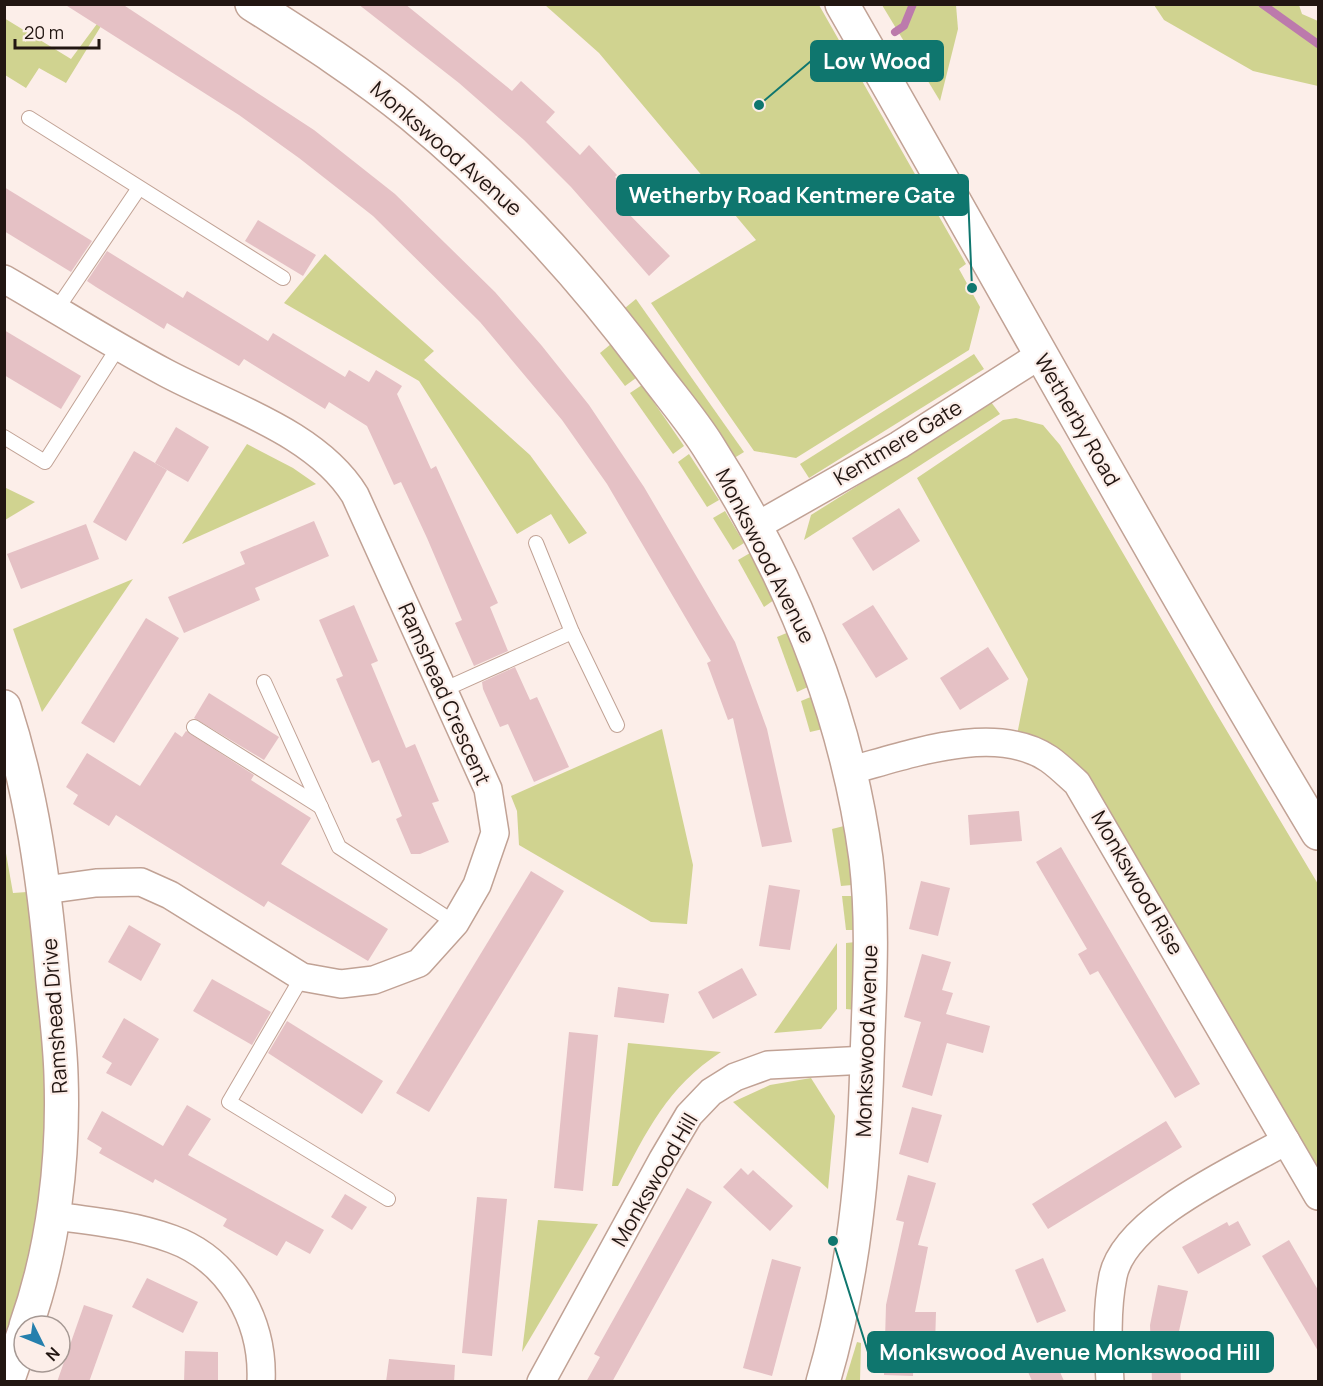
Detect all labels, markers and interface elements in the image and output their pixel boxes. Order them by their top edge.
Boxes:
scale bar [15,12,99,50]
text: 20 m [24,20,64,44]
callout: Low Wood [811,41,943,81]
text: Low Wood [823,46,931,76]
street label: Monkswood Avenue [365,75,528,222]
callout: Wetherby Road Kentmere Gate [617,175,968,215]
text: Wetherby Road Kentmere Gate [629,180,955,210]
street label: Wetherby Road [1029,348,1127,491]
street label: Kentmere Gate [828,393,967,491]
street label: Monkswood Avenue [710,463,822,648]
street label: Ramshead Crescent [392,598,498,789]
street label: Monkswood Rise [1085,805,1190,960]
street label: Ramshead Drive [35,937,73,1095]
street label: Monkswood Avenue [849,944,883,1138]
street label: Monkswood Hill [605,1108,704,1251]
north arrow [12,1314,72,1374]
callout: Monkswood Avenue Monkswood Hill [868,1332,1273,1372]
text: Monkswood Avenue Monkswood Hill [879,1337,1261,1367]
text: N [41,1343,65,1366]

